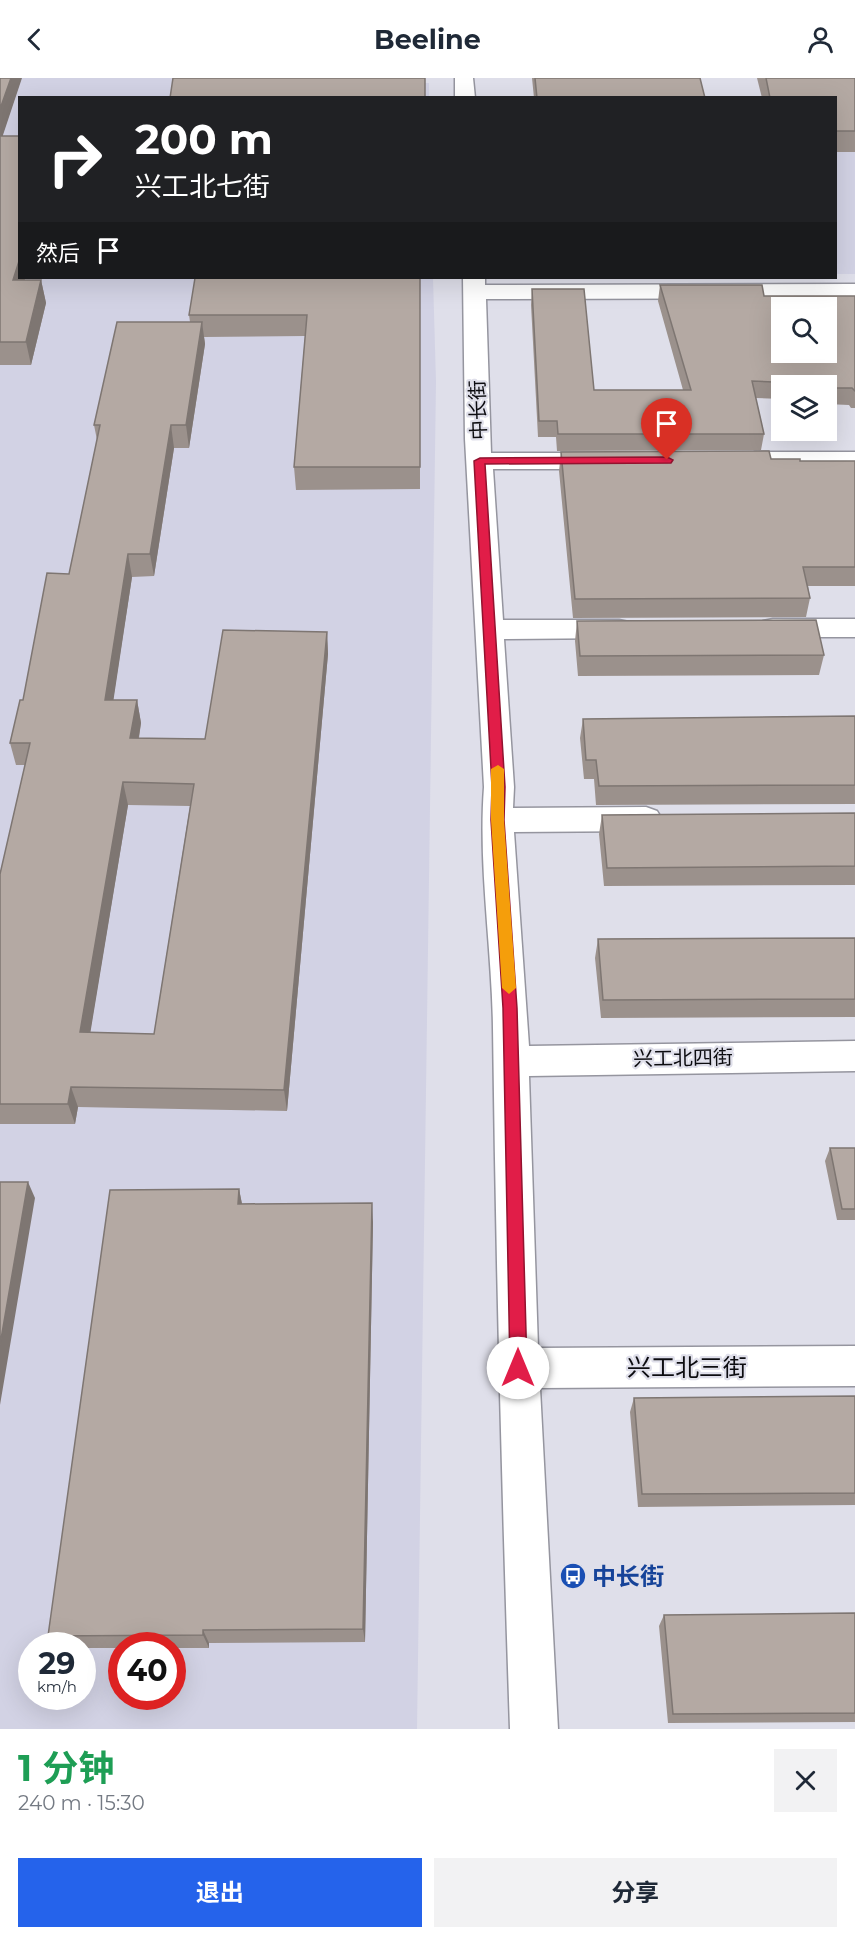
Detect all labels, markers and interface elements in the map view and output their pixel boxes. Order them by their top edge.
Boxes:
icon: back [18,23,51,56]
text: Beeline [374,23,481,56]
icon: person [804,23,837,56]
text: 200 m [135,113,273,165]
icon: right [36,120,114,198]
text: 兴工北七街 [135,170,270,203]
icon: arrive [92,234,125,267]
text: 然后 [36,240,80,267]
map controls [771,297,837,441]
button: search [771,297,837,363]
button: layers [771,375,837,441]
street label: 中长街 [465,380,491,440]
pin [641,398,692,460]
icon: arrive [650,407,683,440]
street label: 兴工北四街 [633,1045,733,1071]
position arrow [486,1336,550,1400]
street label: 兴工北三街 [627,1353,747,1382]
bus stop icon: 中长街 [558,1561,588,1591]
place label: 中长街 [592,1562,664,1591]
speed limit sign: 40 [108,1632,186,1710]
text: 29 [39,1645,75,1682]
text: km/h [37,1677,77,1696]
text: 1 分钟 [18,1746,114,1790]
button: close [774,1749,837,1812]
text: 240 m · 15:30 [18,1791,145,1815]
button: 退出 [18,1858,422,1927]
button: 分享 [434,1858,837,1927]

